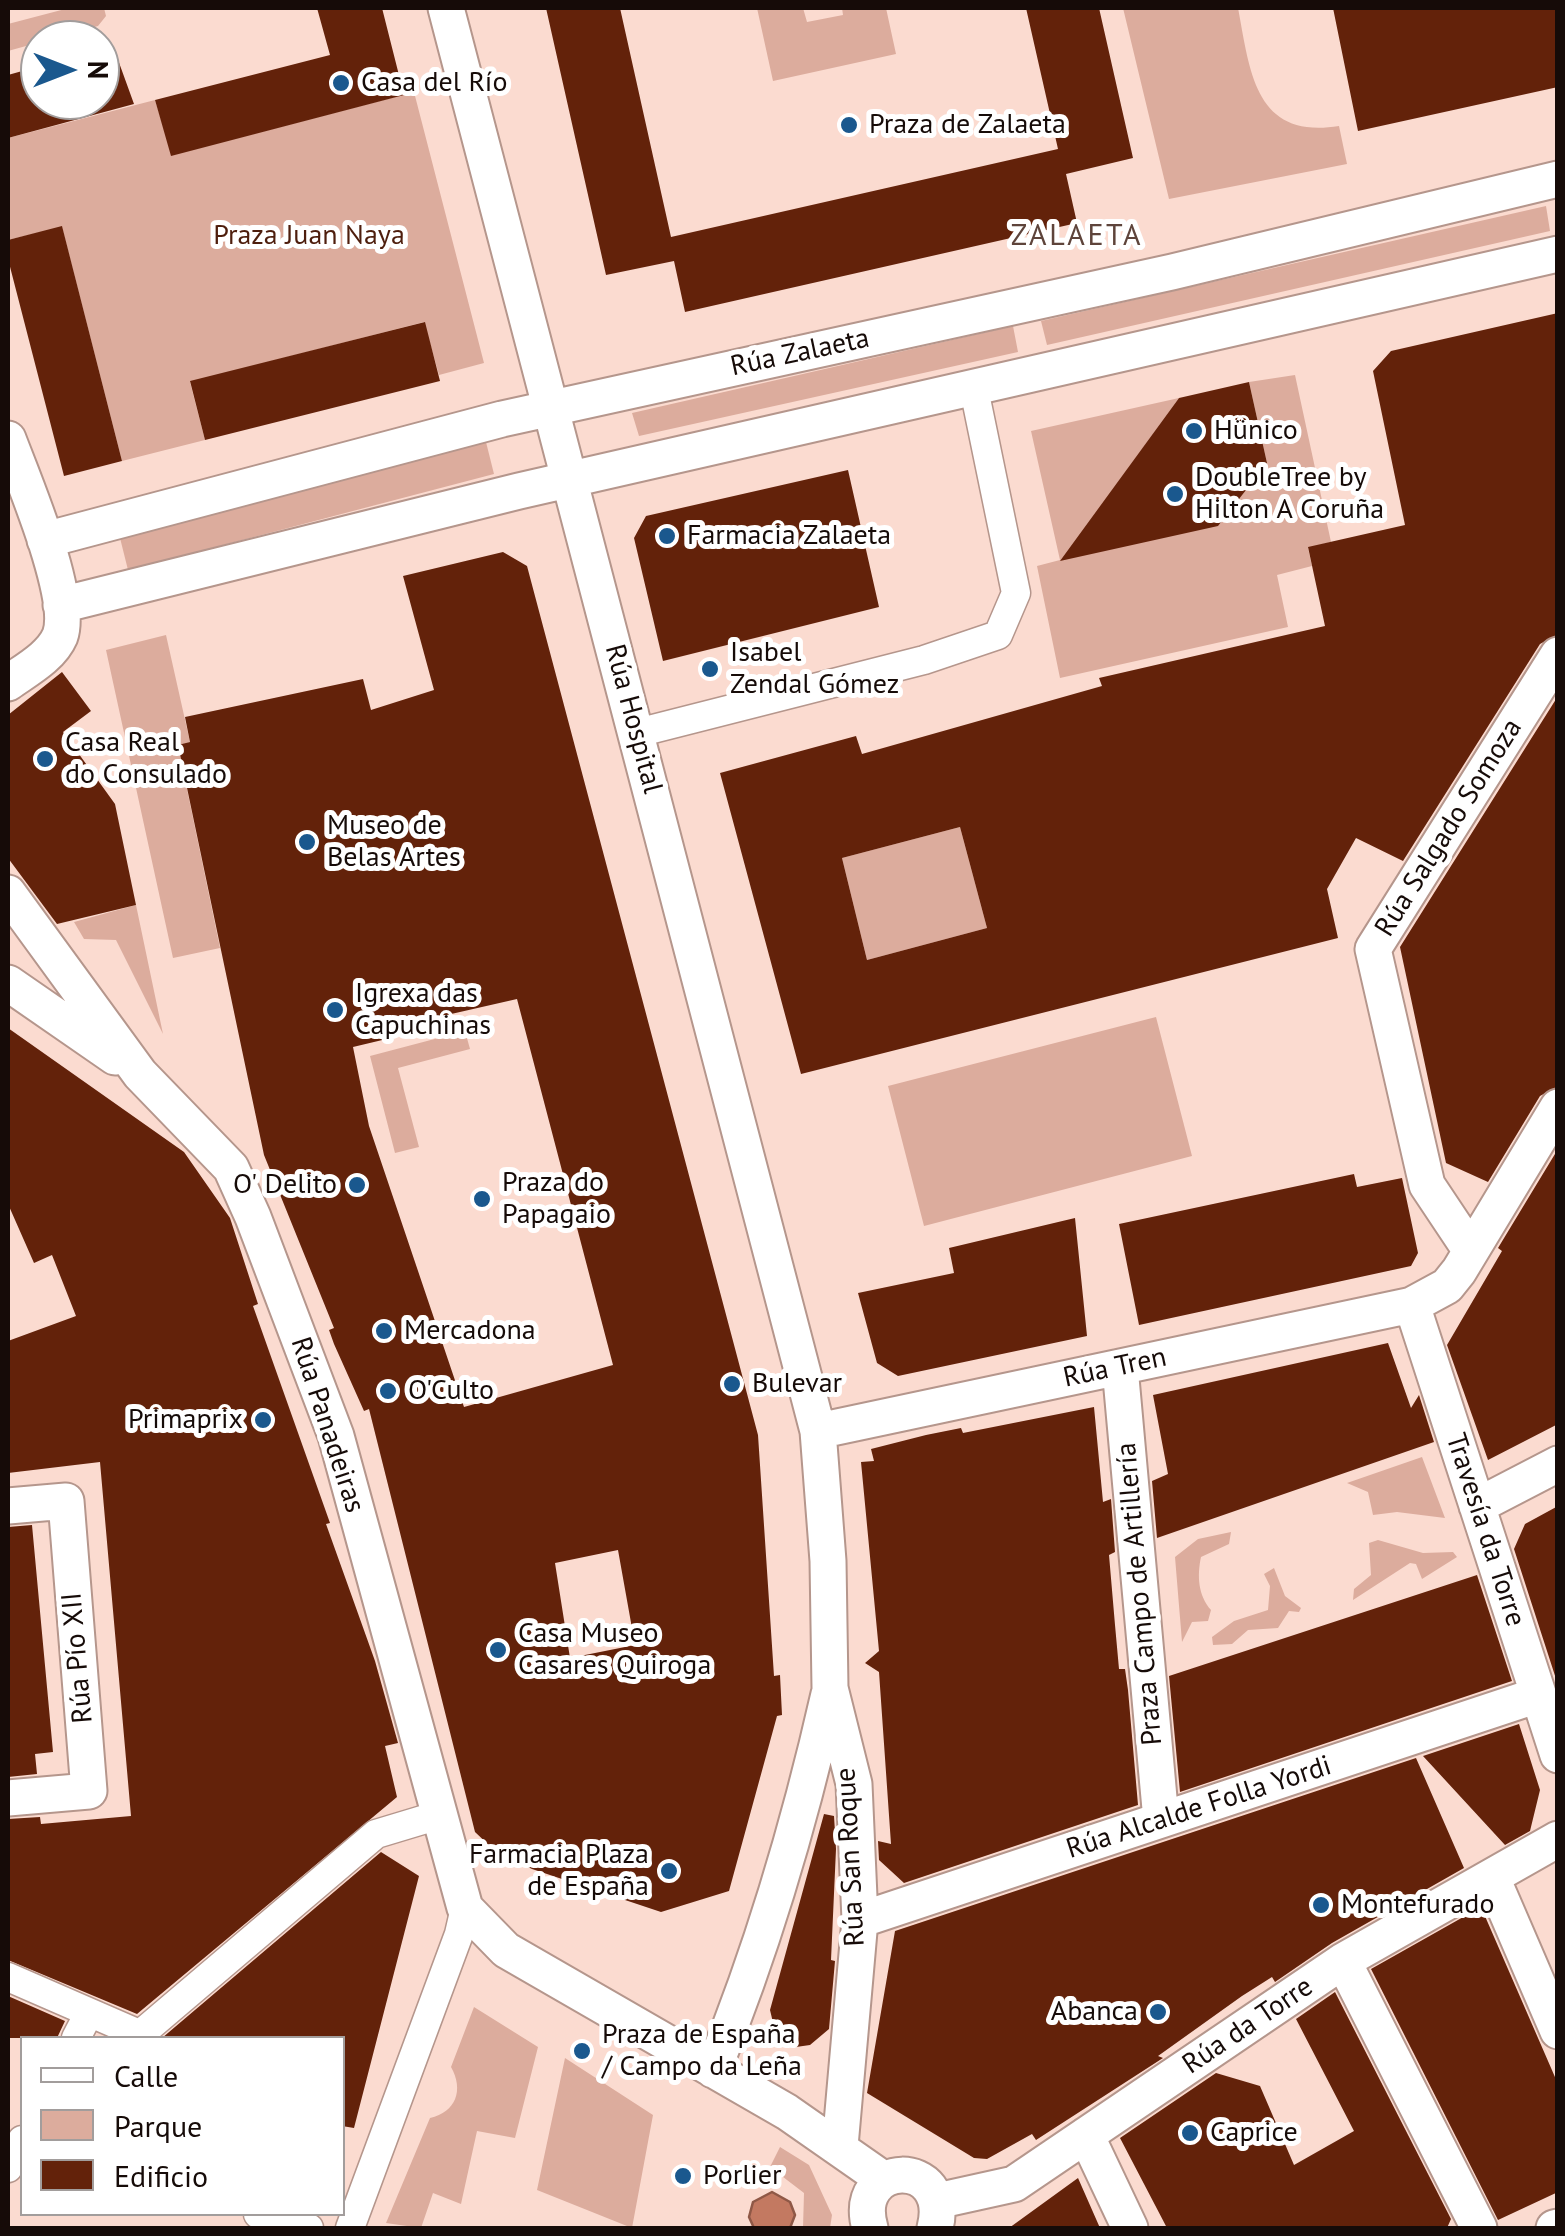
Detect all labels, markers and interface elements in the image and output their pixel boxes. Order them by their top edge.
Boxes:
north arrow [20,20,120,120]
text: N [80,61,117,79]
place label: Casa del Río [361,66,507,100]
marker: Casa del Río [330,72,352,94]
place label: Praza de Zalaeta [869,108,1066,142]
marker: Praza de Zalaeta [838,114,860,136]
district label: ZALAETA [1011,218,1143,254]
park label: Praza Juan Naya [213,219,405,253]
street label: Rúa Zalaeta [728,322,872,384]
place label: Hünico [1214,414,1298,448]
marker: Hünico [1183,420,1205,442]
place label: DoubleTree by Hilton A Coruña [1195,461,1384,527]
marker: DoubleTree by Hilton A Coruña [1164,483,1186,505]
place label: Farmacia Zalaeta [687,519,891,553]
marker: Farmacia Zalaeta [656,525,678,547]
place label: Isabel Zendal Gómez [730,636,899,702]
street label: Rúa Hospital [597,641,669,797]
marker: Isabel Zendal Gómez [699,658,721,680]
street label: Rúa Salgado Somoza [1369,713,1529,943]
place label: Casa Real do Consulado [65,726,227,792]
marker: Casa Real do Consulado [34,748,56,770]
place label: Museo de Belas Artes [327,809,461,875]
marker: Museo de Belas Artes [296,831,318,853]
place label: Igrexa das Capuchinas [355,977,491,1043]
marker: Igrexa das Capuchinas [324,999,346,1021]
place label: Praza do Papagaio [502,1166,611,1232]
place label: O' Delito [233,1168,337,1202]
marker: O' Delito [346,1174,368,1196]
marker: Praza do Papagaio [471,1188,493,1210]
place label: Mercadona [404,1314,536,1348]
marker: Mercadona [373,1320,395,1342]
street label: Rúa Panadeiras [283,1333,371,1517]
street label: Rúa Tren [1060,1341,1170,1395]
place label: Bulevar [752,1367,842,1401]
marker: Bulevar [721,1373,743,1395]
place label: O'Culto [408,1374,494,1408]
marker: O'Culto [377,1380,399,1402]
place label: Primaprix [128,1403,243,1437]
marker: Primaprix [252,1409,274,1431]
street label: Travesía da Torre [1438,1429,1532,1631]
street label: Praza Campo de Artillería [1110,1441,1170,1747]
street label: Rúa Pío XII [56,1591,100,1725]
place label: Casa Museo Casares Quiroga [518,1617,711,1683]
marker: Casa Museo Casares Quiroga [487,1639,509,1661]
street label: Rúa Alcalde Folla Yordi [1062,1749,1336,1867]
street label: Rúa San Roque [830,1767,872,1947]
place label: Farmacia Plaza de España [469,1838,649,1904]
marker: Farmacia Plaza de España [658,1860,680,1882]
place label: Montefurado [1341,1888,1494,1922]
marker: Montefurado [1310,1894,1332,1916]
street label: Rúa da Torre [1177,1970,1319,2082]
place label: Abanca [1051,1995,1138,2029]
marker: Abanca [1147,2001,1169,2023]
place label: Praza de España / Campo da Leña [602,2018,802,2084]
legend [20,2036,345,2216]
marker: Praza de España / Campo da Leña [571,2040,593,2062]
text: Calle [114,2056,178,2095]
text: Parque [114,2106,202,2145]
place label: Caprice [1210,2116,1298,2150]
marker: Caprice [1179,2122,1201,2144]
text: Edificio [114,2156,208,2195]
place label: Porlier [703,2159,782,2193]
marker: Porlier [672,2165,694,2187]

